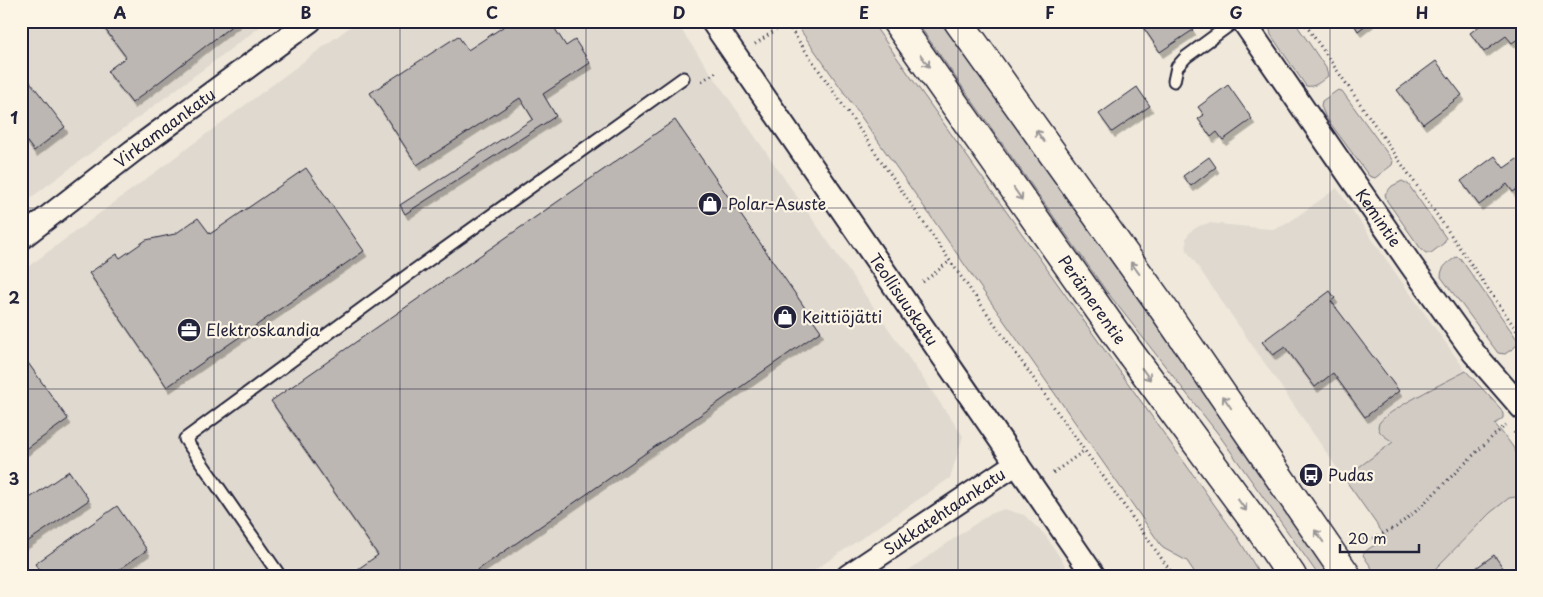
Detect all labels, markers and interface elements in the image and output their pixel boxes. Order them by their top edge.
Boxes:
text: A [114,0,127,24]
text: B [301,0,312,24]
text: C [486,0,498,24]
text: D [673,0,685,24]
text: E [859,0,869,24]
text: F [1045,0,1055,24]
text: G [1229,0,1243,24]
text: H [1416,0,1428,24]
one-way arrow [920,54,930,68]
street label: Virkamaankatu [108,82,220,173]
text: 1 [10,105,18,129]
one-way arrow [1035,129,1045,143]
street label: Kemintie [1351,183,1408,251]
one-way arrow [1013,187,1023,201]
shop icon: Polar-Asuste [697,191,723,217]
place label: Polar-Asuste [728,191,826,215]
street label: Teollisuuskatu [864,248,945,350]
street label: Perämerentie [1053,250,1133,349]
one-way arrow [1130,261,1140,275]
text: 2 [8,285,20,309]
shop icon: Keittiöjätti [772,304,798,330]
place label: Keittiöjätti [802,304,882,328]
office icon: Elektroskandia [176,317,202,343]
place label: Elektroskandia [206,317,320,341]
one-way arrow [1141,367,1151,381]
one-way arrow [1222,395,1232,409]
street label: Sukkatehtaankatu [878,461,1010,560]
bus stop icon: Pudas [1298,462,1324,488]
place label: Pudas [1328,462,1374,486]
text: 3 [9,466,19,490]
one-way arrow [1237,498,1247,512]
scale bar [1340,522,1419,554]
text: 20 m [1348,526,1387,549]
one-way arrow [1314,529,1324,543]

